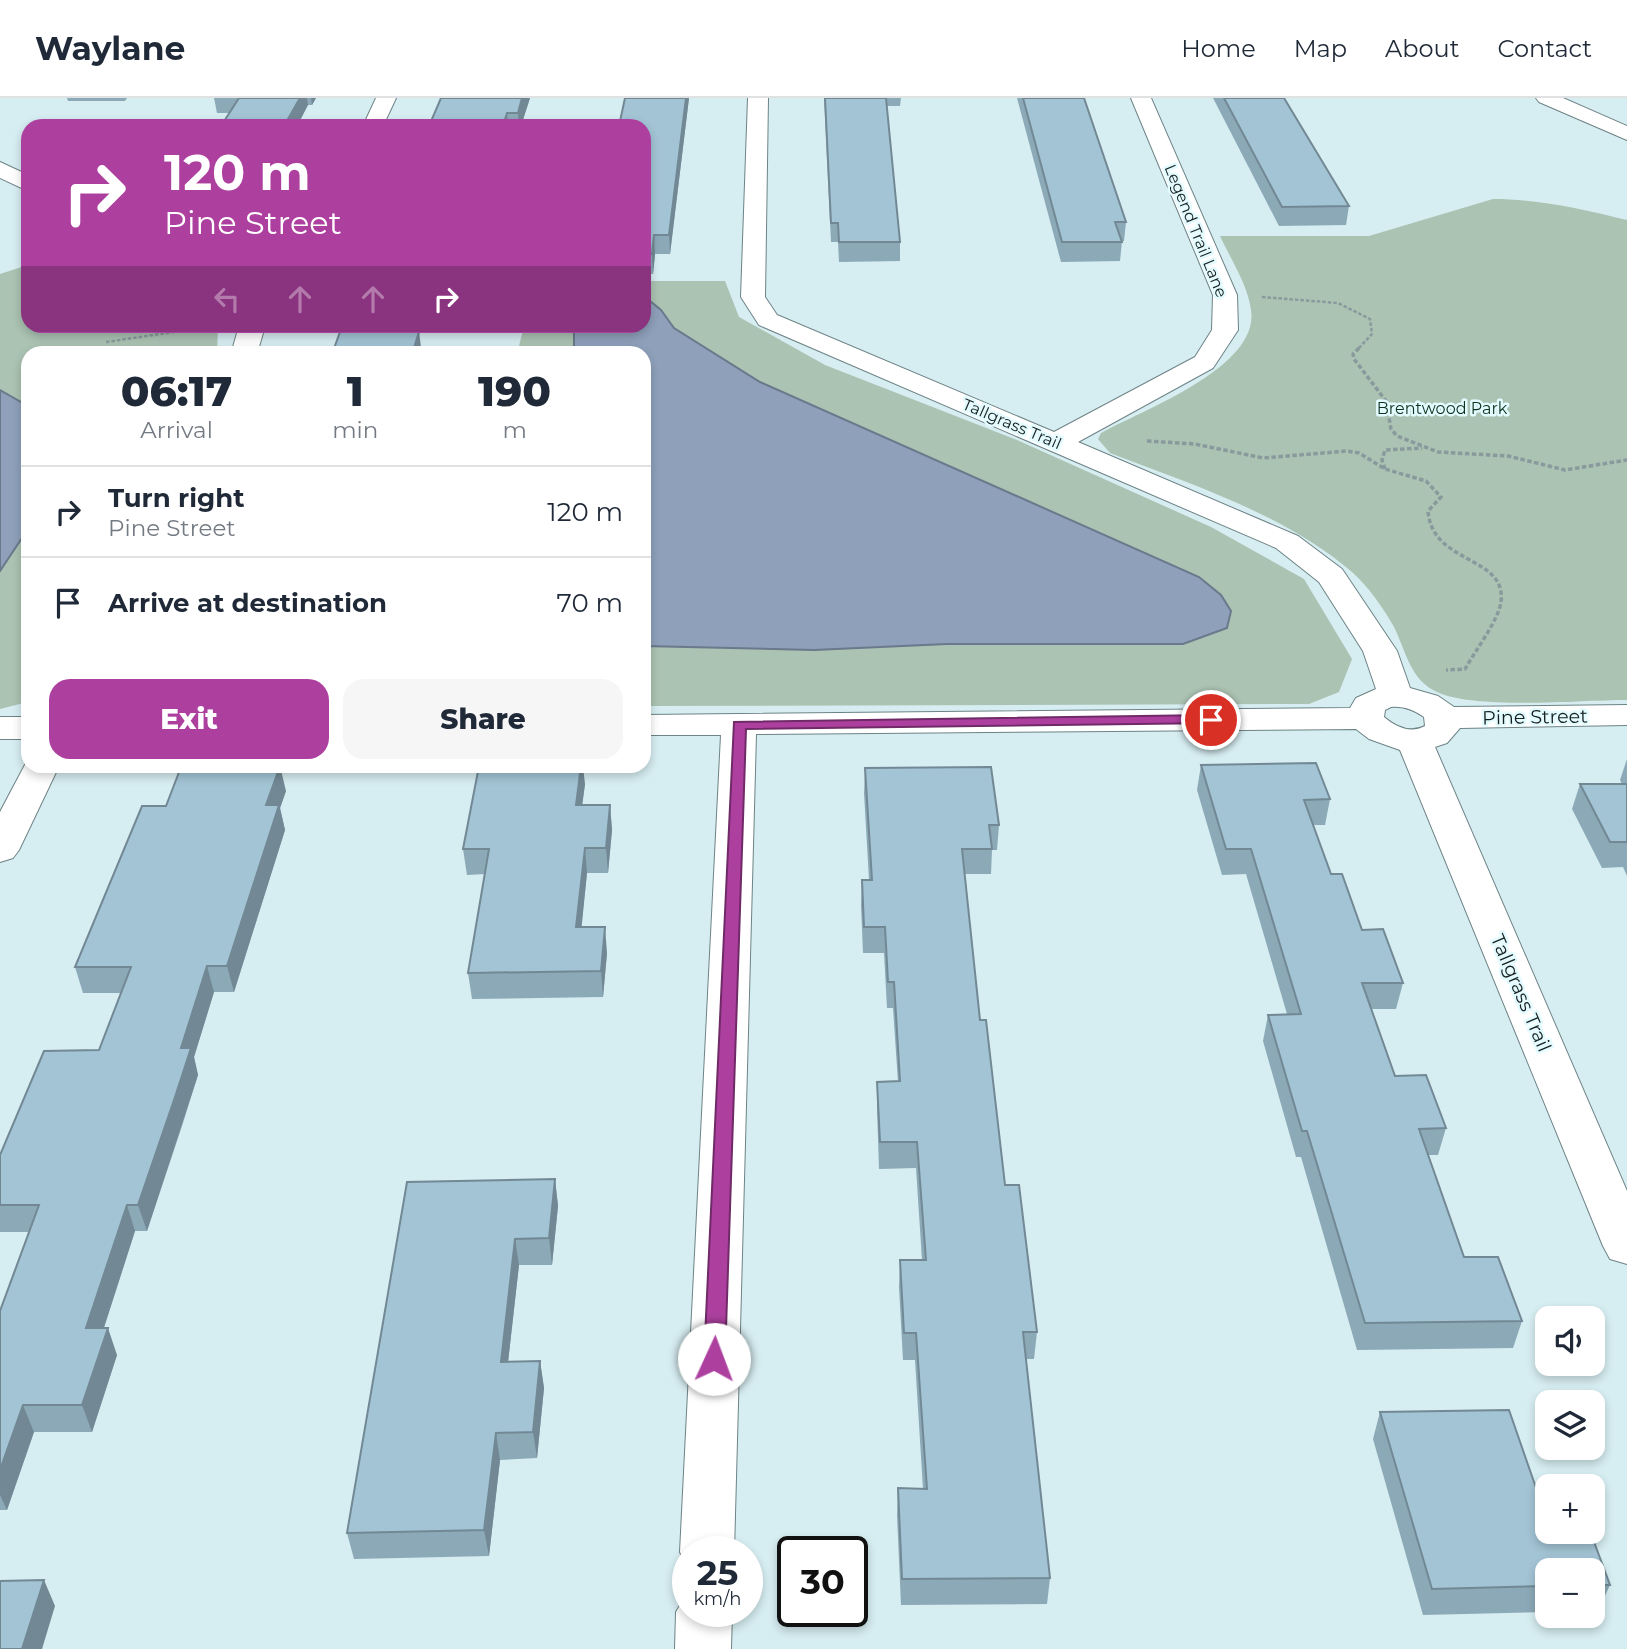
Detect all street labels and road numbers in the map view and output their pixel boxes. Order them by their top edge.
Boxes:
street label: Legend Trail Lane [1161,162,1231,300]
street label: Tallgrass Trail [960,395,1064,453]
street label: Pine Street [1482,705,1588,729]
street label: Tallgrass Trail [1486,931,1556,1055]

